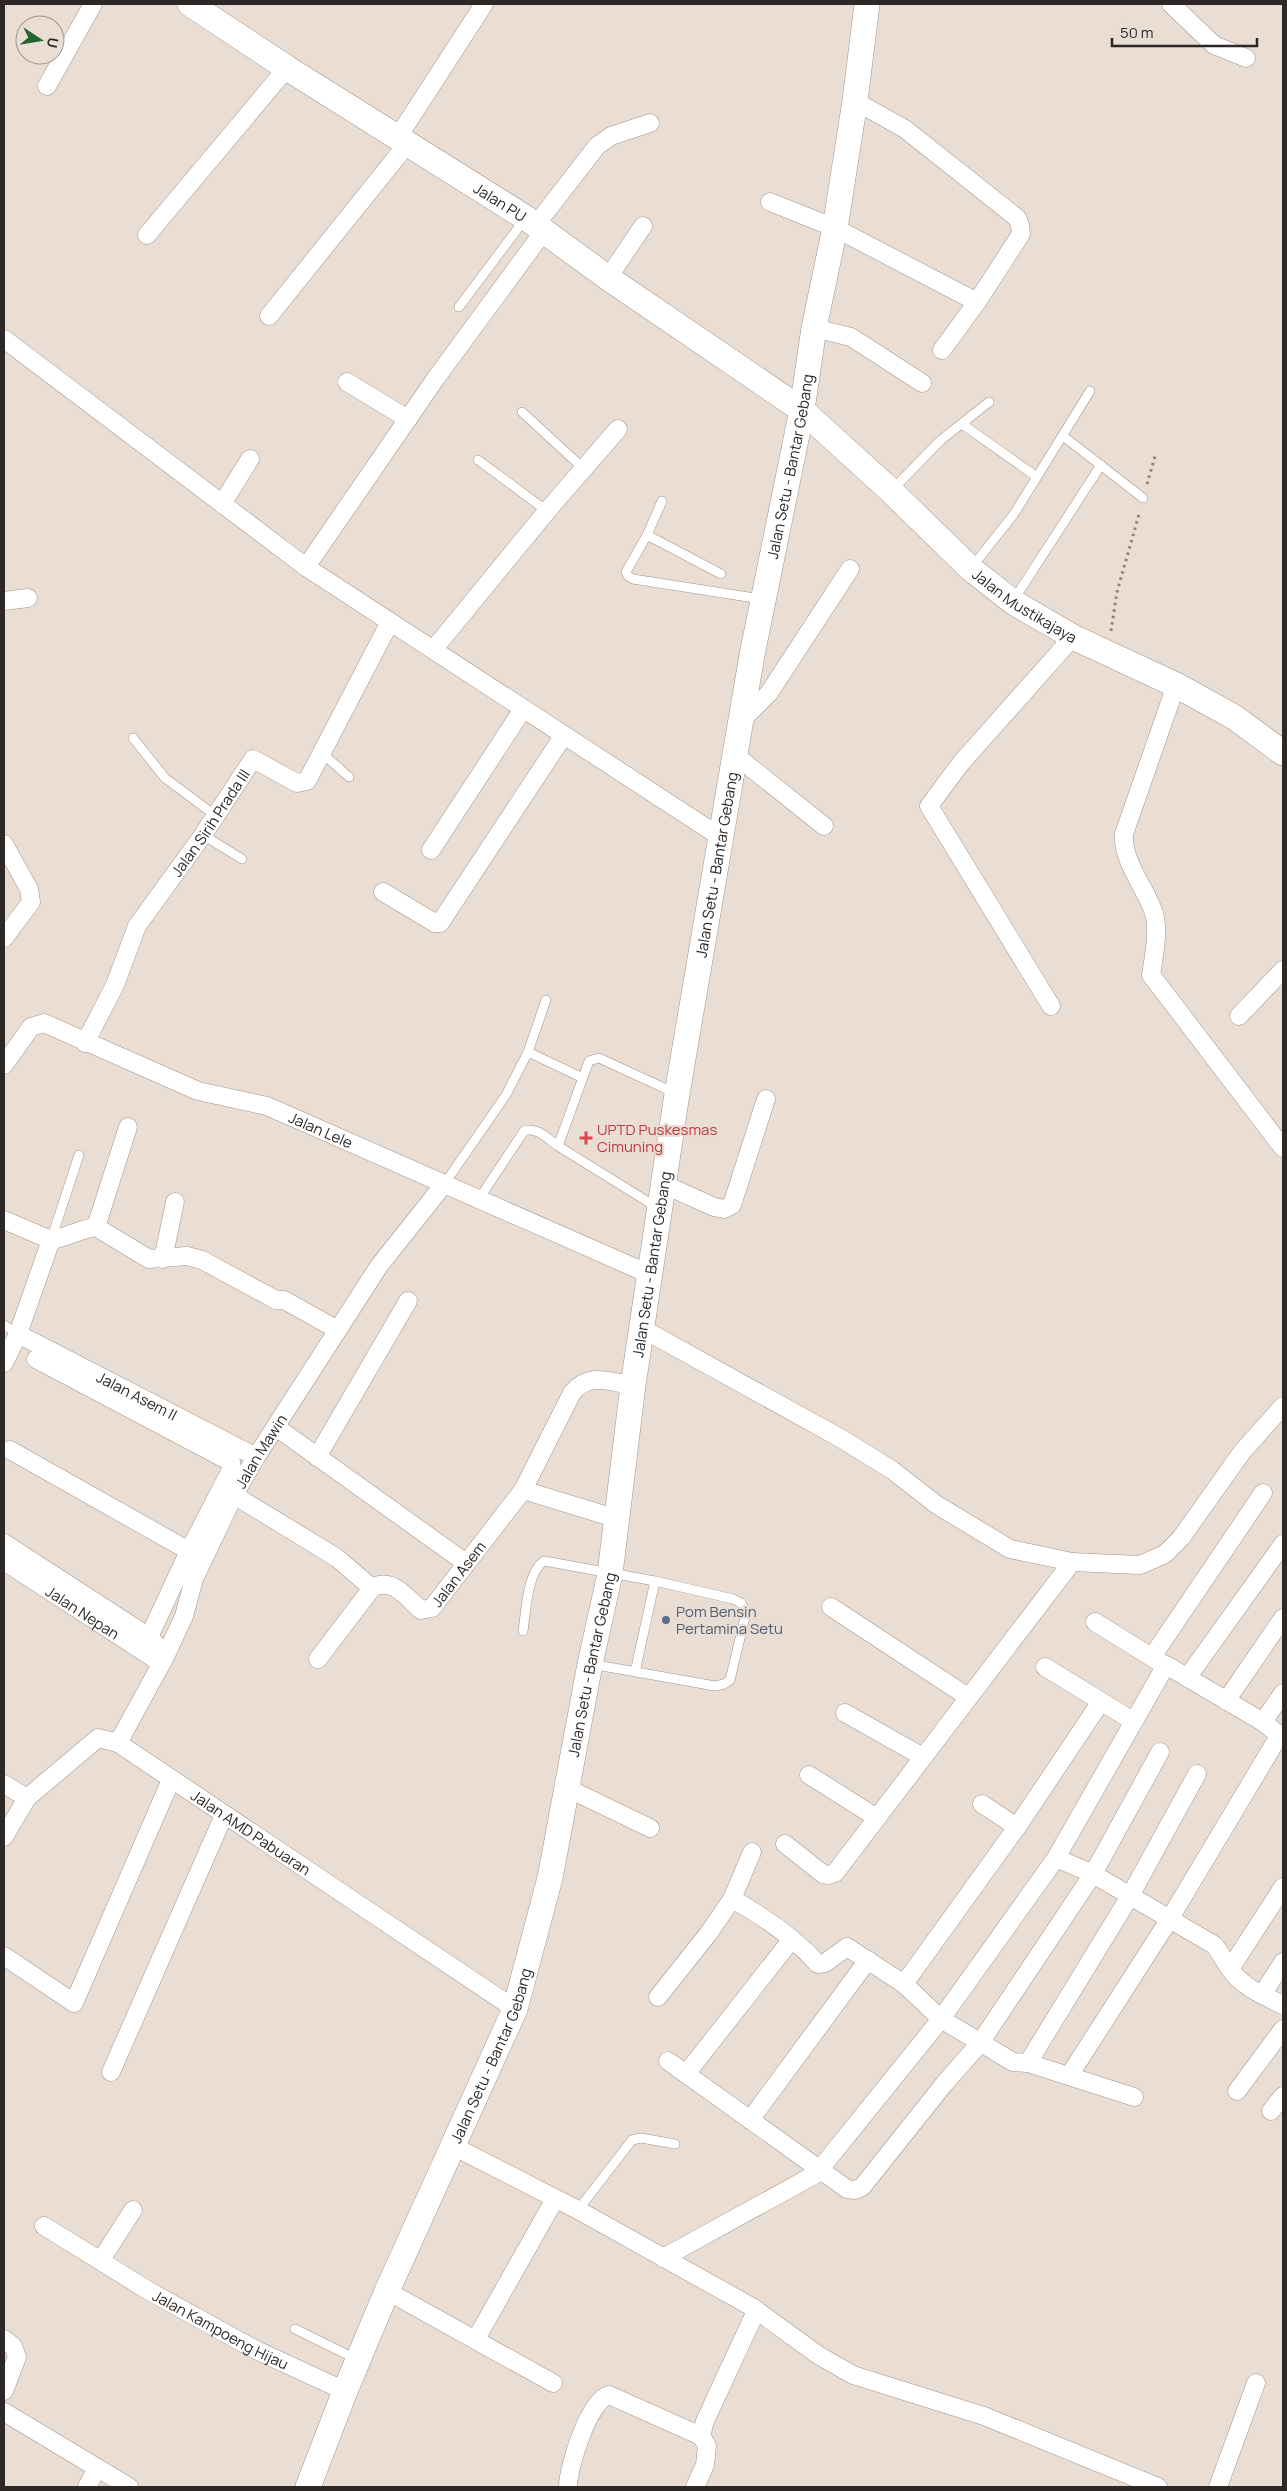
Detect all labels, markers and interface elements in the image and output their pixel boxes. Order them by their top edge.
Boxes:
north arrow [15,15,65,65]
scale bar [1112,15,1257,47]
text: 50 m [1120,22,1154,43]
text: U [43,36,64,50]
street label: Jalan PU [470,177,531,226]
street label: Jalan Setu - Bantar Gebang [761,372,818,561]
street label: Jalan Mustikajaya [968,564,1081,648]
street label: Jalan Sirih Prada III [166,765,254,881]
street label: Jalan Setu - Bantar Gebang [690,770,742,959]
street label: Jalan Lele [286,1106,356,1153]
place label: UPTD Puskesmas Cimuning [597,1119,717,1157]
marker: UPTD Puskesmas Cimuning [579,1131,593,1145]
street label: Jalan Setu - Bantar Gebang [627,1170,676,1359]
street label: Jalan Asem II [93,1366,181,1425]
street label: Jalan Mawin [230,1410,292,1492]
street label: Jalan Asem [426,1537,490,1611]
street label: Jalan Setu - Bantar Gebang [562,1570,621,1759]
street label: Jalan Nepan [42,1581,124,1644]
place label: Pom Bensin Pertamina Setu [676,1601,783,1639]
marker: Pom Bensin Pertamina Setu [660,1614,672,1626]
street label: Jalan AMD Pabuaran [187,1784,315,1880]
street label: Jalan Setu - Bantar Gebang [445,1966,536,2146]
street label: Jalan Kampoeng Hijau [149,2285,292,2374]

